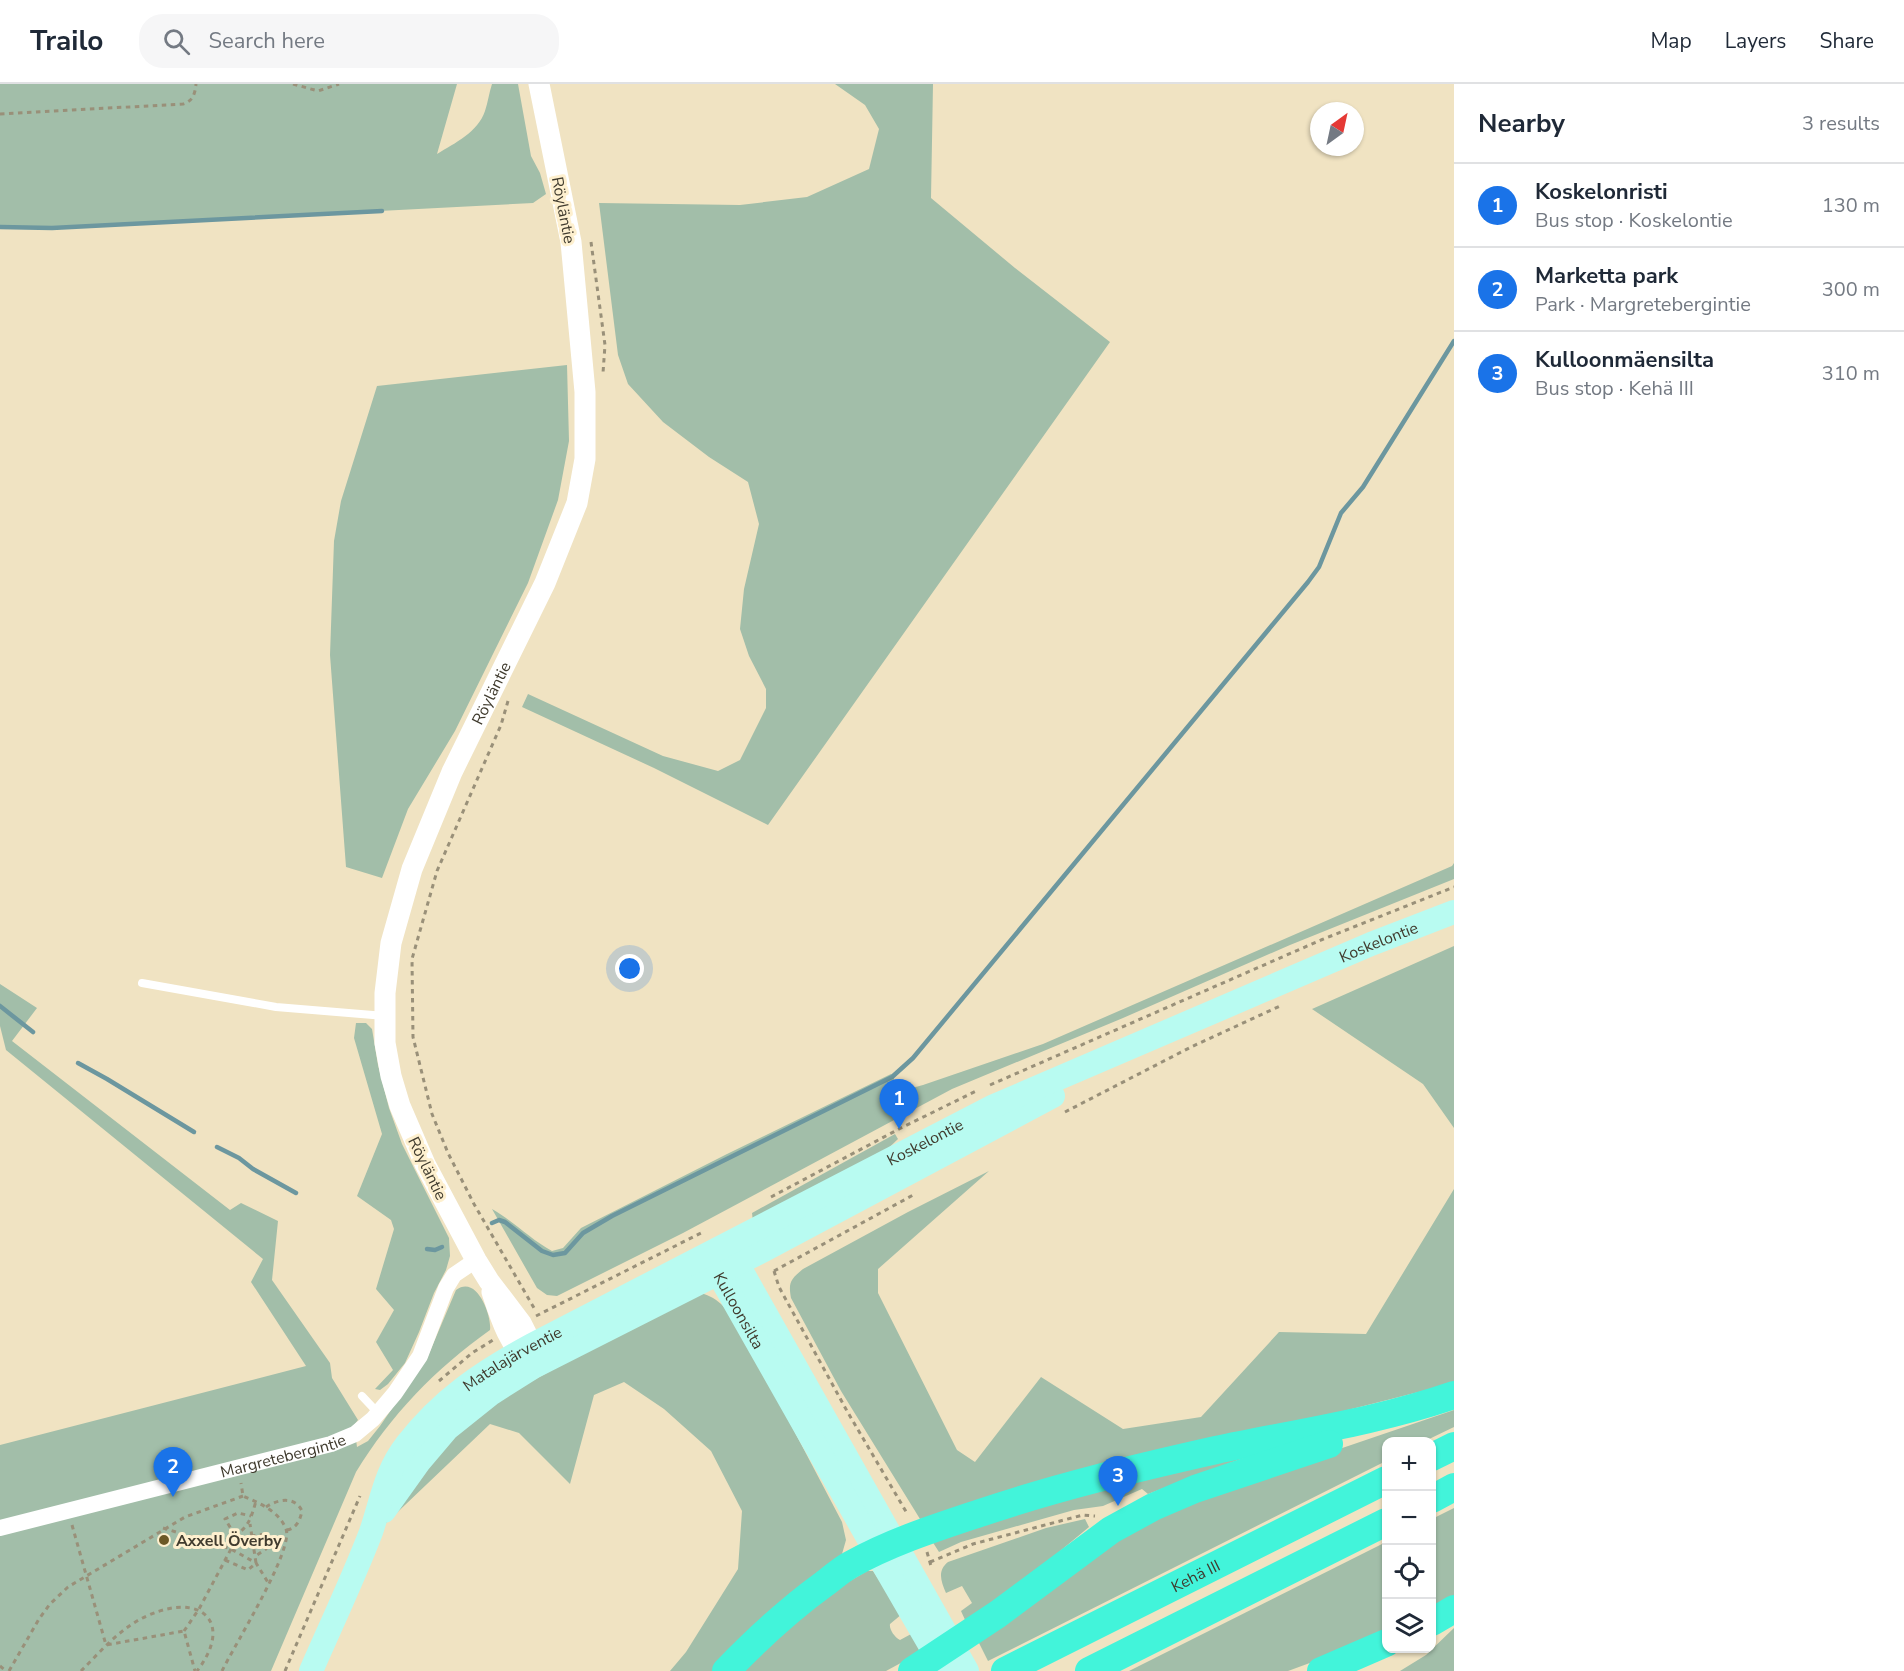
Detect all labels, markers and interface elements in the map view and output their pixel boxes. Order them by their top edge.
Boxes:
search box [139,14,559,68]
text: Trailo [30,22,103,60]
icon: search [160,25,193,58]
text: Search here [208,26,325,56]
text: Map [1650,27,1692,55]
text: Layers [1725,27,1786,55]
text: Share [1819,27,1874,55]
north arrow [1310,102,1364,156]
text: Nearby [1478,106,1565,141]
text: 3 results [1802,110,1880,137]
street label: Röyläntie [546,175,580,245]
text: Koskelonristi [1535,177,1668,207]
text: 1 [1492,192,1504,219]
text: 130 m [1822,192,1880,219]
text: Bus stop · Koskelontie [1535,207,1733,234]
text: Marketta park [1535,261,1678,291]
text: 2 [1492,276,1504,303]
text: 300 m [1822,276,1880,303]
text: Park · Margretebergintie [1535,291,1751,318]
text: Kulloonmäensilta [1535,345,1714,375]
text: 3 [1492,360,1504,387]
text: 310 m [1822,360,1880,387]
text: Bus stop · Kehä III [1535,375,1694,402]
street label: Röyläntie [467,658,517,729]
street label: Koskelontie [1336,917,1421,968]
your location [615,954,644,983]
pin: 1 [880,1080,918,1129]
street label: Koskelontie [883,1114,967,1172]
street label: Röyläntie [402,1133,452,1204]
street label: Kulloonsilta [708,1268,769,1353]
street label: Matalajärventie [459,1321,566,1397]
street label: Margretebergintie [218,1429,349,1484]
map controls [1382,1437,1436,1653]
button: + [1382,1437,1436,1491]
pin: 2 [154,1448,192,1497]
pin: 3 [1098,1456,1138,1506]
button: − [1382,1491,1436,1545]
place label: Axxell Överby [176,1530,282,1552]
marker: Axxell Överby [157,1533,171,1547]
button: locate [1382,1545,1436,1599]
street label: Kehä III [1168,1555,1224,1598]
button: layers [1382,1599,1436,1653]

